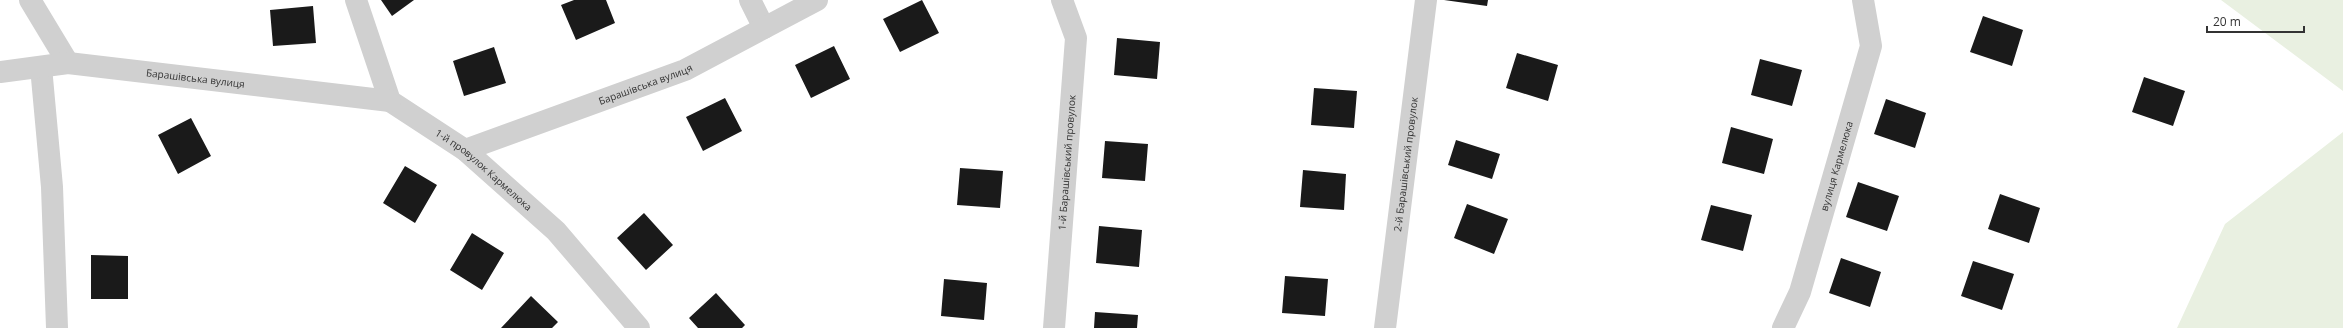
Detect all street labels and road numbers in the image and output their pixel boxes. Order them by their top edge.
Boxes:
street label: Барашівська вулиця [596,60,695,108]
street label: Барашівська вулиця [145,65,246,91]
street label: 1-й Барашівський провулок [1054,93,1079,231]
street label: 2-й Барашівський провулок [1390,95,1421,232]
street label: вулиця Кармелюка [1817,119,1856,212]
street label: 1-й провулок Кармелюка [433,125,535,214]

